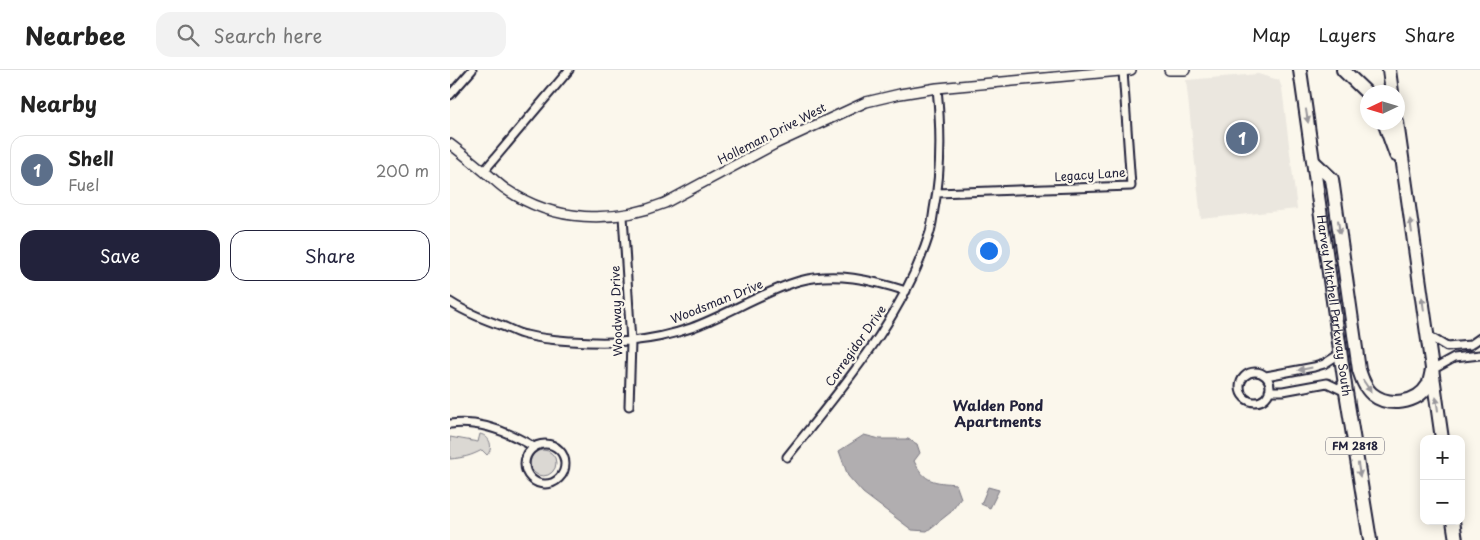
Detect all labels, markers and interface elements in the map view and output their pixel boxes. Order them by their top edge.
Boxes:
search box [156,12,506,57]
text: Nearbee [25,17,126,53]
icon: search [174,21,202,49]
text: Search here [214,21,322,49]
text: Map [1252,21,1291,48]
text: Layers [1319,21,1376,48]
text: Share [1404,21,1455,48]
north arrow [1360,85,1405,130]
text: Nearby [20,87,97,119]
street label: Holleman Drive West [714,98,829,168]
one-way arrow [1303,108,1311,124]
pin: 1 [1226,119,1258,157]
text: Shell [68,144,114,172]
text: 1 [33,158,41,182]
text: 200 m [376,158,429,182]
street label: Legacy Lane [1054,163,1126,185]
text: Fuel [68,172,99,196]
street label: Harvey Mitchell Parkway South [1313,214,1357,397]
one-way arrow [1407,218,1415,234]
one-way arrow [1335,219,1343,235]
button: Save [20,230,220,281]
button: Share [230,230,430,281]
your location [976,238,1002,264]
street label: Woodway Drive [605,265,627,357]
street label: Woodsman Drive [668,274,765,328]
one-way arrow [1418,296,1426,312]
street label: Corregidor Drive [820,301,890,390]
one-way arrow [1297,365,1313,373]
one-way arrow [1362,379,1372,393]
district label: Walden Pond Apartments [953,395,1044,432]
one-way arrow [1432,396,1440,412]
map controls [1420,435,1465,525]
button: + [1420,435,1465,480]
road number: FM 2818 [1326,438,1384,454]
one-way arrow [1355,462,1363,478]
button: − [1420,480,1465,525]

